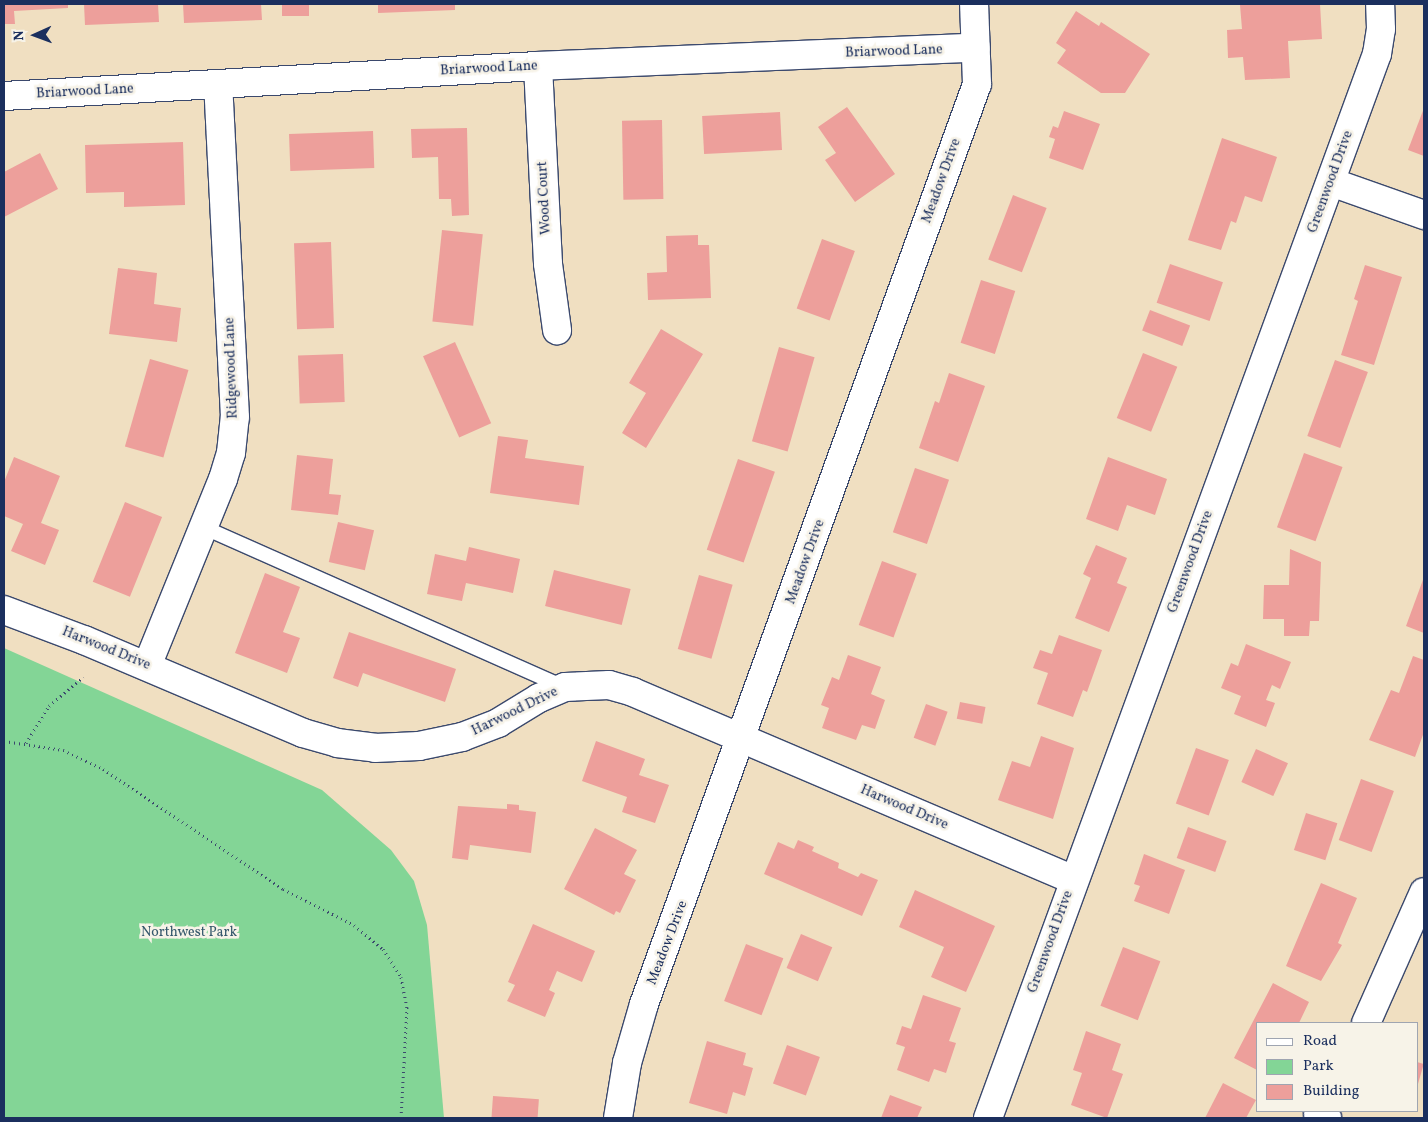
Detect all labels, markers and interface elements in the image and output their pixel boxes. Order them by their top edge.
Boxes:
north arrow [10,10,60,60]
text: N [10,30,29,41]
street label: Briarwood Lane [845,42,943,62]
street label: Briarwood Lane [440,58,538,80]
street label: Briarwood Lane [36,81,134,103]
street label: Greenwood Drive [1305,129,1357,235]
street label: Meadow Drive [919,136,965,226]
street label: Wood Court [535,161,555,235]
street label: Ridgewood Lane [222,317,242,419]
street label: Greenwood Drive [1165,509,1217,615]
street label: Meadow Drive [783,517,829,607]
street label: Harwood Drive [59,624,153,674]
street label: Harwood Drive [469,684,561,740]
street label: Harwood Drive [858,782,950,834]
street label: Greenwood Drive [1025,889,1077,995]
street label: Meadow Drive [644,898,692,988]
park label: Northwest Park [141,925,237,941]
legend [1256,1022,1418,1112]
text: Road [1303,1031,1337,1052]
text: Park [1303,1056,1334,1077]
text: Building [1303,1081,1359,1102]

